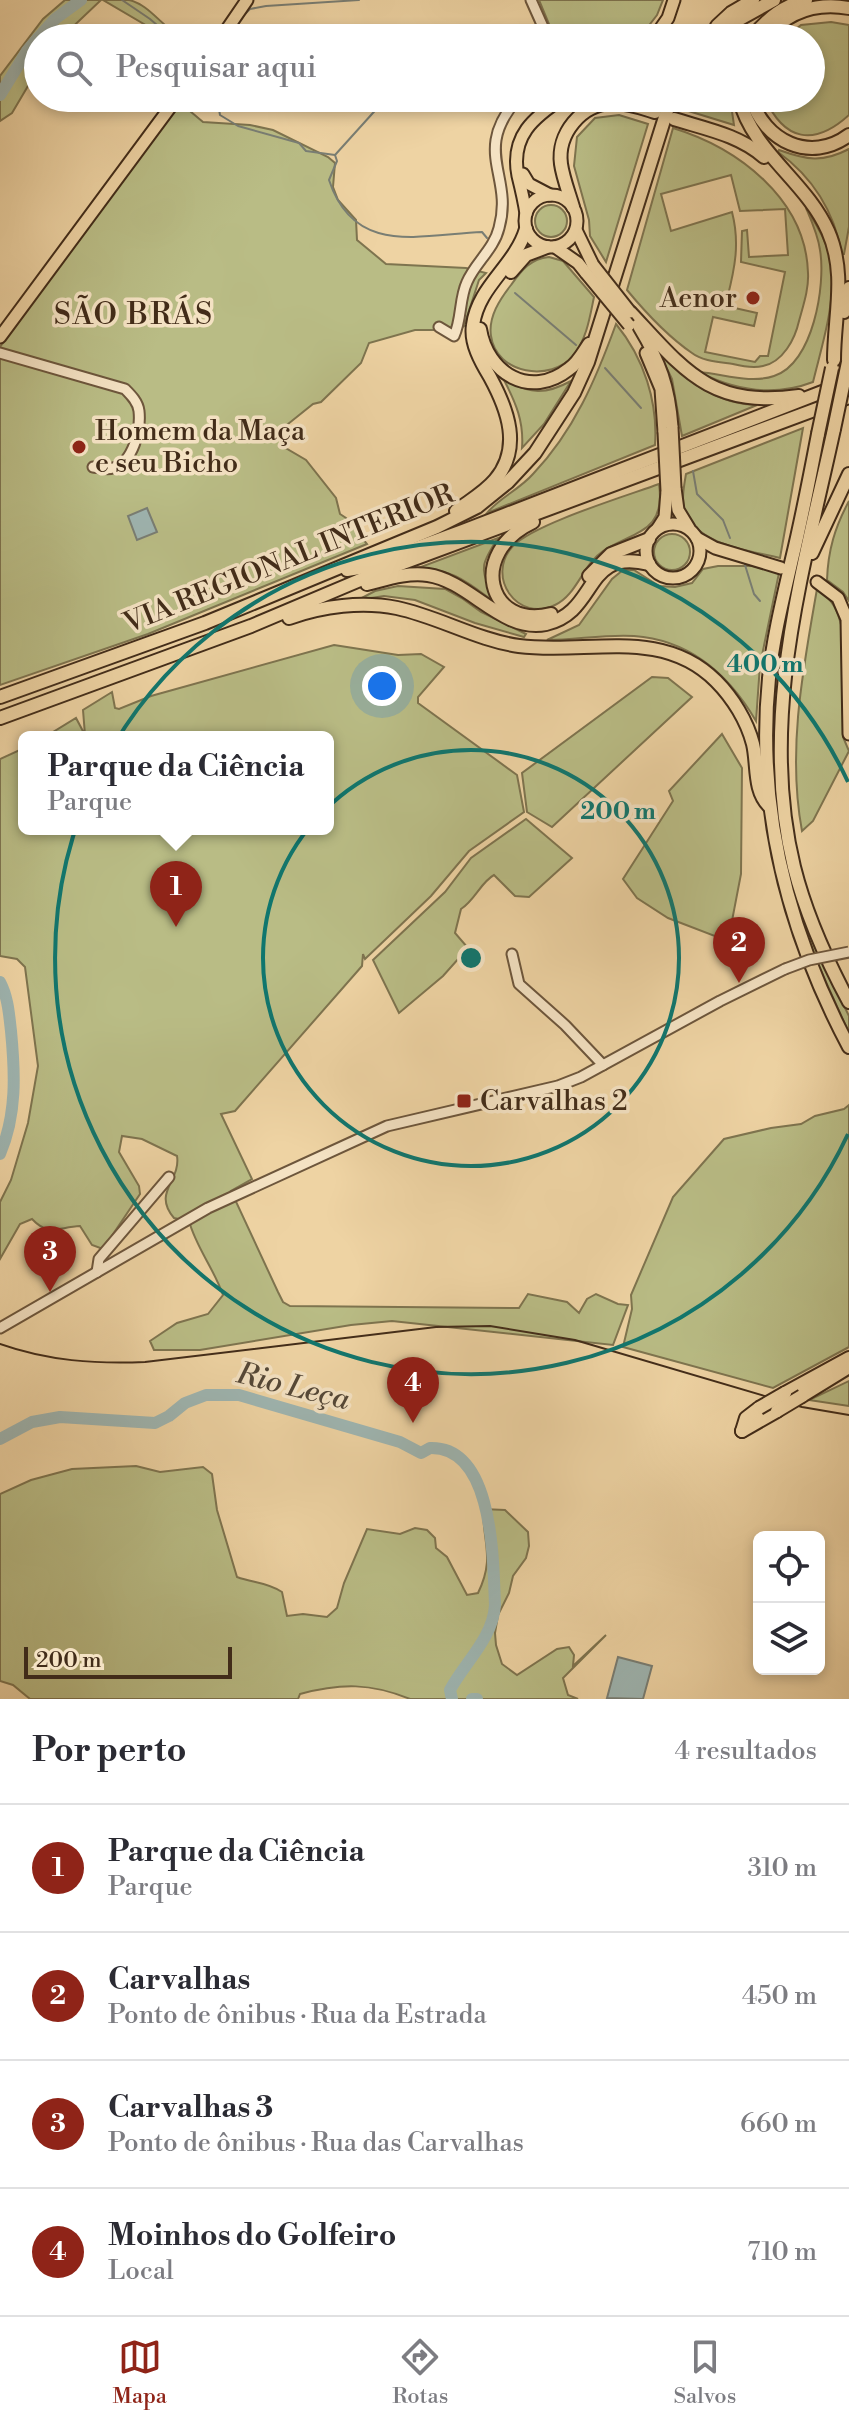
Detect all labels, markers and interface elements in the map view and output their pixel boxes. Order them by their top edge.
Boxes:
search box [24,24,825,112]
icon: search [52,46,96,90]
text: Pesquisar aqui [116,49,317,87]
place label: Aenor [659,281,737,316]
marker: Aenor [744,289,762,307]
district label: SÃO BRÁS [54,294,214,334]
place label: Homem da Maça e seu Bicho [95,414,306,481]
marker: Homem da Maça e seu Bicho [70,438,88,456]
street label: VIA REGIONAL INTERIOR [118,476,460,642]
text: 400 m [727,650,803,680]
your location [362,666,402,706]
popup [18,731,334,835]
text: Parque da Ciência [48,748,304,786]
text: Parque [48,786,132,818]
text: 200 m [580,797,656,827]
pin: 1 [150,861,202,927]
pin: 2 [713,917,765,983]
centre of rings [457,944,485,972]
place label: Carvalhas 2 [480,1084,628,1119]
marker: Carvalhas 2 [455,1092,473,1110]
pin: 3 [24,1226,76,1292]
water label: Rio Leça [232,1354,354,1419]
pin: 4 [387,1357,439,1423]
map controls [753,1531,825,1675]
button: locate [753,1531,825,1603]
button: layers [753,1603,825,1675]
scale bar [24,1643,232,1679]
text: 200 m [36,1647,102,1674]
text: Por perto [32,1730,187,1772]
text: 4 resultados [675,1735,817,1767]
text: Parque da Ciência [108,1833,365,1871]
text: 1 [52,1852,64,1884]
text: 310 m [748,1852,817,1884]
text: Parque [108,1871,193,1903]
text: Carvalhas [108,1961,250,1999]
text: 2 [50,1980,66,2012]
text: 450 m [742,1980,817,2012]
text: Ponto de ônibus · Rua da Estrada [108,1999,487,2031]
text: Carvalhas 3 [108,2089,273,2127]
text: 3 [50,2108,66,2140]
text: 660 m [740,2108,817,2140]
text: Ponto de ônibus · Rua das Carvalhas [108,2127,524,2159]
text: Moinhos do Golfeiro [108,2217,396,2255]
text: 4 [49,2236,67,2268]
text: 710 m [747,2236,817,2268]
text: Local [108,2255,174,2287]
tab: Mapa [113,2335,167,2410]
tab: Rotas [392,2335,448,2410]
tab: Salvos [673,2335,736,2410]

